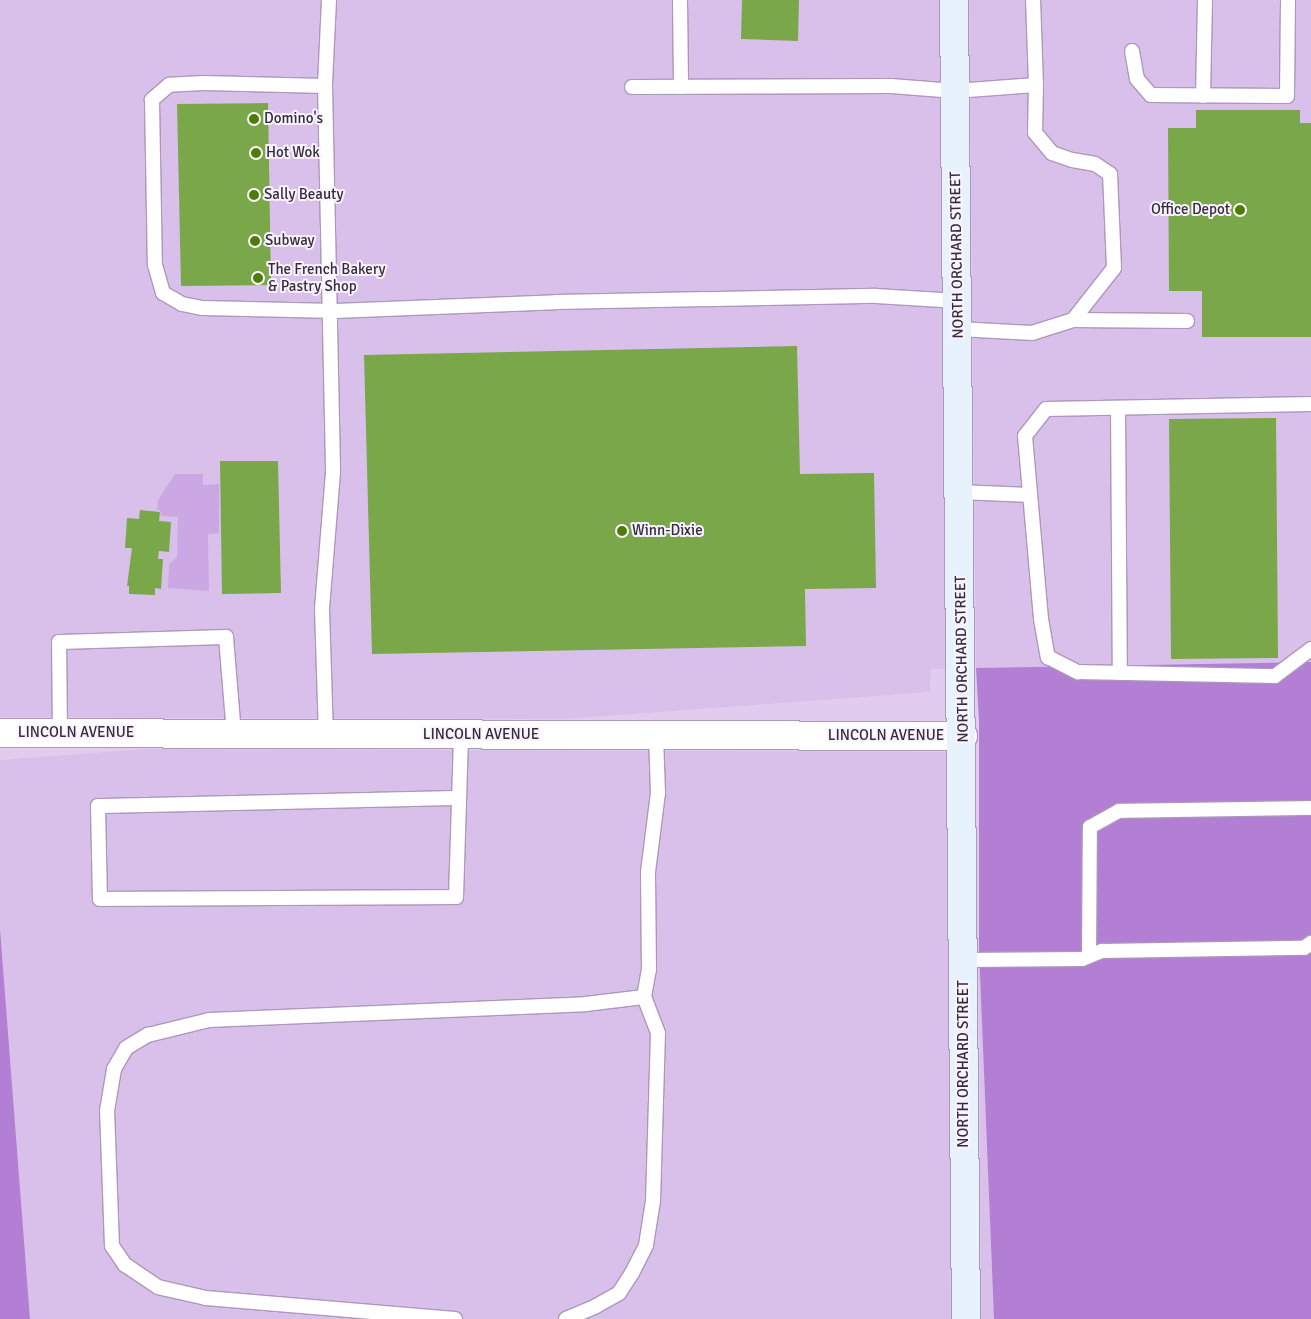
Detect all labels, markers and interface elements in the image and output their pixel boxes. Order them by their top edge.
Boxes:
place label: Domino's [264,110,323,128]
marker: Domino's [248,113,260,125]
place label: Hot Wok [266,144,320,162]
marker: Hot Wok [250,147,262,159]
street label: NORTH ORCHARD STREET [947,171,967,339]
place label: Sally Beauty [264,186,343,204]
marker: Sally Beauty [248,189,260,201]
place label: Office Depot [1151,201,1230,219]
marker: Office Depot [1234,204,1246,216]
place label: Subway [265,232,315,250]
marker: Subway [249,235,261,247]
place label: The French Bakery & Pastry Shop [268,260,386,295]
marker: The French Bakery & Pastry Shop [252,272,264,284]
place label: Winn-Dixie [632,522,703,540]
marker: Winn-Dixie [616,525,628,537]
street label: NORTH ORCHARD STREET [952,575,972,743]
street label: LINCOLN AVENUE [18,724,134,742]
street label: LINCOLN AVENUE [423,726,539,744]
street label: LINCOLN AVENUE [828,727,944,745]
street label: NORTH ORCHARD STREET [955,980,973,1148]

